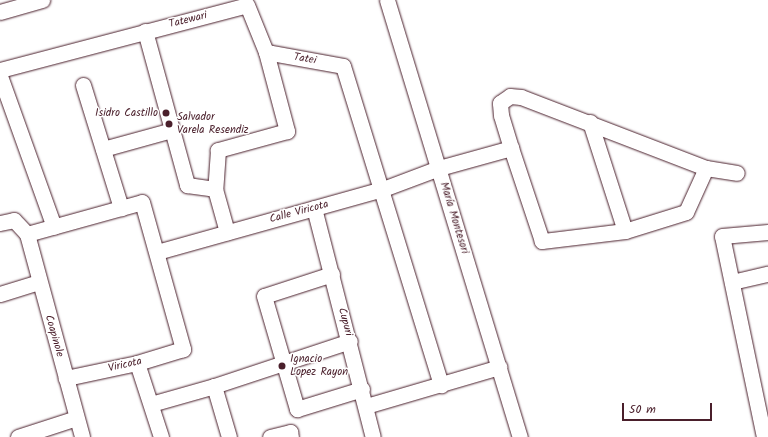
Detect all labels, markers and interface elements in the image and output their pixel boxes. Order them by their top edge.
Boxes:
street label: Tatewari [167,9,209,31]
street label: Tatei [293,51,317,67]
place label: Isidro Castillo [95,106,158,120]
marker: Isidro Castillo [161,108,171,118]
place label: Salvador Varela Resendiz [177,111,249,137]
marker: Salvador Varela Resendiz [164,119,174,129]
street label: María Montesori [437,181,471,255]
street label: Calle Viricota [268,198,330,226]
street label: Cupuri [335,306,355,338]
street label: Coapinole [42,313,66,359]
place label: Ignacio Lopez Rayon [290,353,348,379]
street label: Viricota [107,355,143,375]
marker: Ignacio Lopez Rayon [277,361,287,371]
scale bar [624,395,714,421]
text: 50 m [629,400,656,419]

